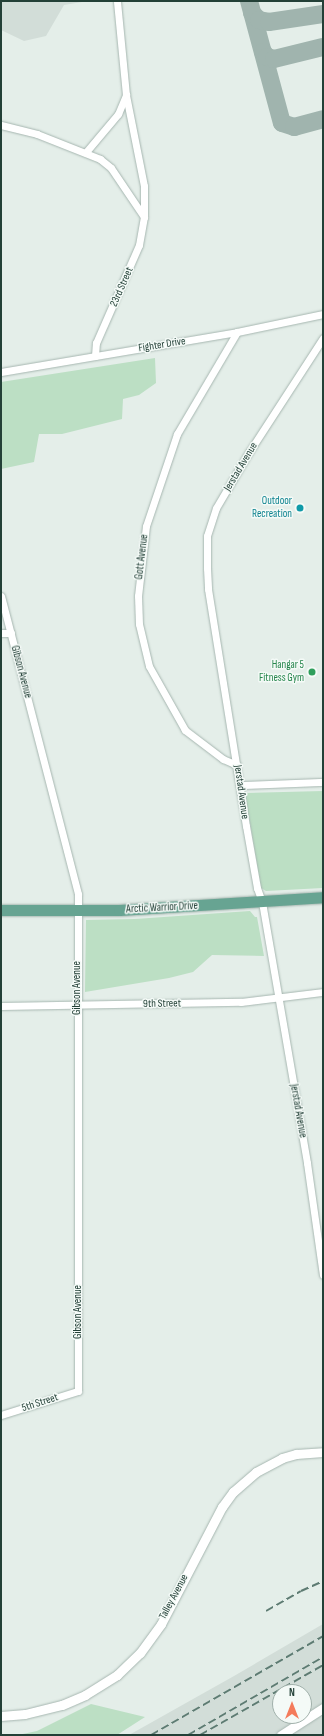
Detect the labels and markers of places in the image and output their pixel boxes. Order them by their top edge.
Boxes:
place label: Outdoor Recreation [252,495,292,521]
marker: Outdoor Recreation [295,503,305,513]
place label: Hangar 5 Fitness Gym [259,659,304,685]
marker: Hangar 5 Fitness Gym [307,667,317,677]

